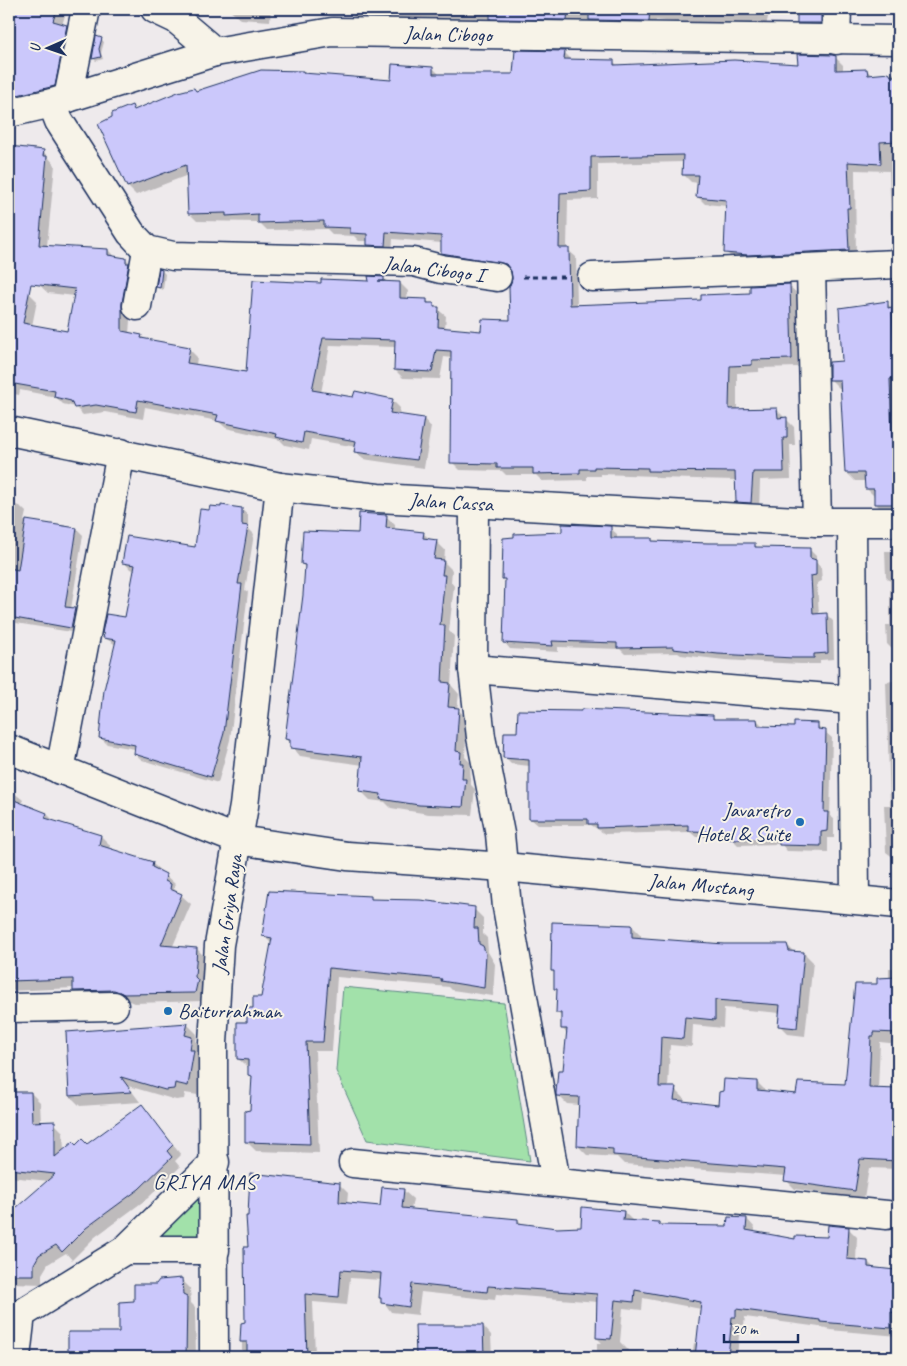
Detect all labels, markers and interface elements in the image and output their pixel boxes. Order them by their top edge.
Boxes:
street label: Jalan Cibogo [403,20,494,48]
north arrow [22,22,72,72]
text: U [27,42,44,52]
street label: Jalan Cibogo I [381,250,490,289]
street label: Jalan Cassa [407,487,495,517]
place label: Javaretro Hotel & Suite [696,797,792,847]
marker: Javaretro Hotel & Suite [794,816,806,828]
street label: Jalan Griya Raya [206,851,249,976]
street label: Jalan Mustang [647,867,756,903]
place label: Baiturrahman [178,998,283,1024]
marker: Baiturrahman [162,1005,174,1017]
district label: GRIYA MAS [153,1168,260,1196]
scale bar [724,1311,798,1343]
text: 20 m [732,1320,759,1339]

